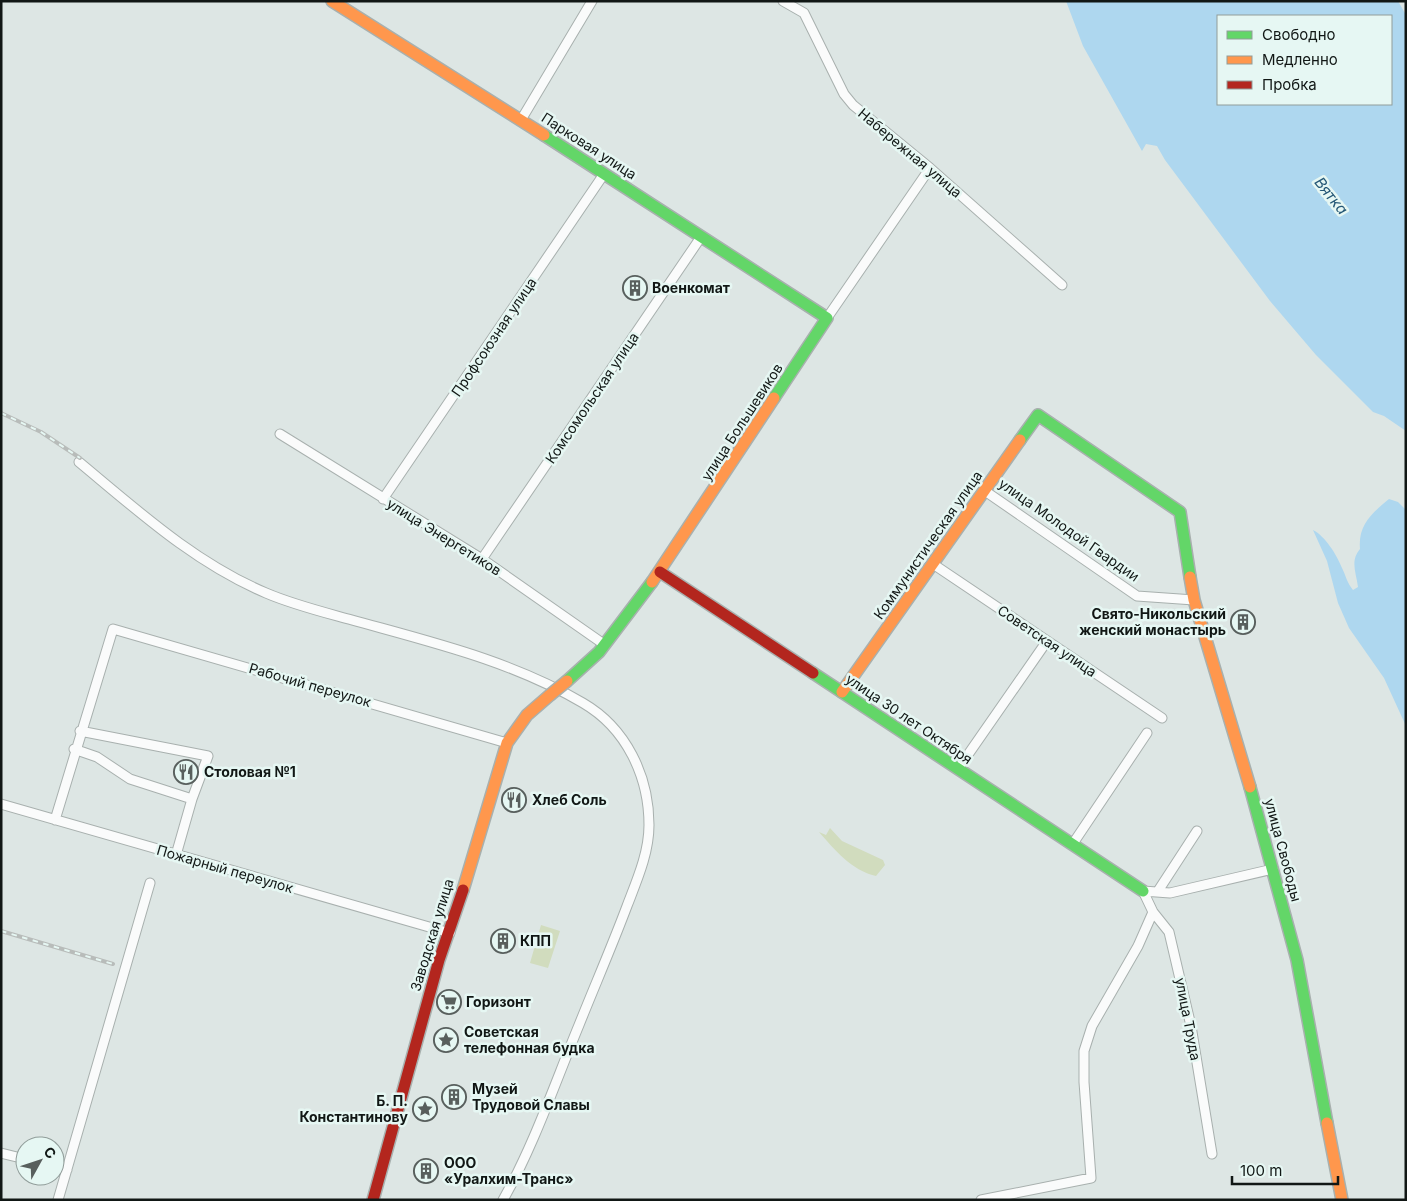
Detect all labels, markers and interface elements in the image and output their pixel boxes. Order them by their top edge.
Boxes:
legend [1217,15,1392,105]
text: Свободно [1262,25,1336,44]
text: Медленно [1262,50,1338,69]
text: Пробка [1262,75,1317,94]
street label: Набережная улица [855,104,966,201]
street label: Парковая улица [539,109,640,183]
water label: Вятка [1311,173,1352,218]
street label: Профсоюзная улица [447,274,540,399]
building icon: Военкомат [622,275,648,301]
place label: Военкомат [652,279,730,296]
street label: Комсомольская улица [541,329,642,466]
street label: улица Большевиков [697,360,786,484]
street label: Коммунистическая улица [870,467,985,622]
street label: улица Молодой Гвардии [996,475,1143,585]
street label: улица Энергетиков [384,495,505,579]
street label: Советская улица [994,601,1100,680]
place label: Свято-Никольский женский монастырь [1079,605,1226,638]
building icon: Свято-Никольский женский монастырь [1230,609,1256,635]
street label: Рабочий переулок [247,659,374,710]
street label: улица 30 лет Октября [843,670,976,767]
restaurant icon: Столовая №1 [173,759,199,785]
place label: Столовая №1 [204,763,296,780]
restaurant icon: Хлеб Соль [501,787,527,813]
place label: Хлеб Соль [532,791,607,808]
street label: улица Свободы [1262,796,1305,903]
street label: Пожарный переулок [155,841,296,896]
street label: Заводская улица [406,877,457,993]
building icon: КПП [490,928,516,954]
place label: КПП [520,932,551,949]
street label: улица Труда [1172,976,1205,1062]
supermarket icon: Горизонт [436,989,462,1015]
place label: Горизонт [466,993,531,1010]
place label: Советская телефонная будка [464,1023,595,1056]
place icon: Советская телефонная будка [433,1027,459,1053]
place label: Музей Трудовой Славы [472,1080,590,1113]
building icon: Музей Трудовой Славы [441,1084,467,1110]
place label: Б. П. Константинову [299,1092,409,1125]
place icon: Б. П. Константинову [412,1096,438,1122]
north arrow [15,1136,65,1186]
text: С [41,1143,60,1162]
place label: ООО «Уралхим-Транс» [444,1154,573,1187]
scale bar [1232,1154,1338,1186]
building icon: ООО «Уралхим-Транс» [413,1158,439,1184]
text: 100 m [1240,1161,1282,1180]

